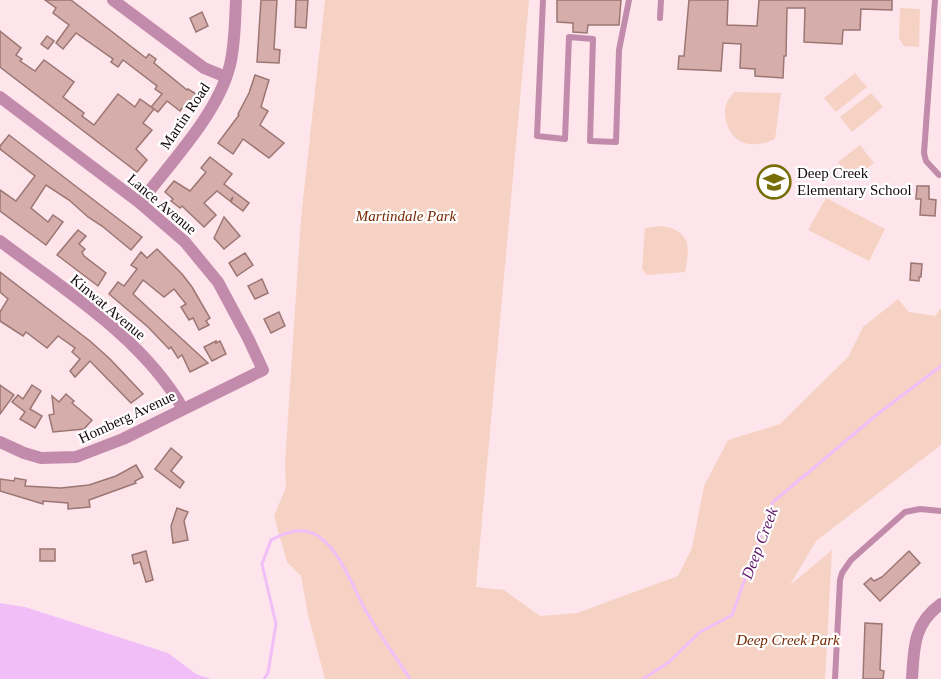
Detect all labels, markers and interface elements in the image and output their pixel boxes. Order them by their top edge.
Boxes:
street label: Martin Road [157,80,213,152]
school or university icon: Deep Creek Elementary School [756,164,792,200]
place label: Deep Creek Elementary School [797,165,912,198]
street label: Lance Avenue [124,171,200,238]
park label: Martindale Park [355,208,457,224]
street label: Kinwat Avenue [67,271,149,343]
street label: Homberg Avenue [76,387,178,446]
water label: Deep Creek [738,504,782,583]
park label: Deep Creek Park [735,632,840,648]

